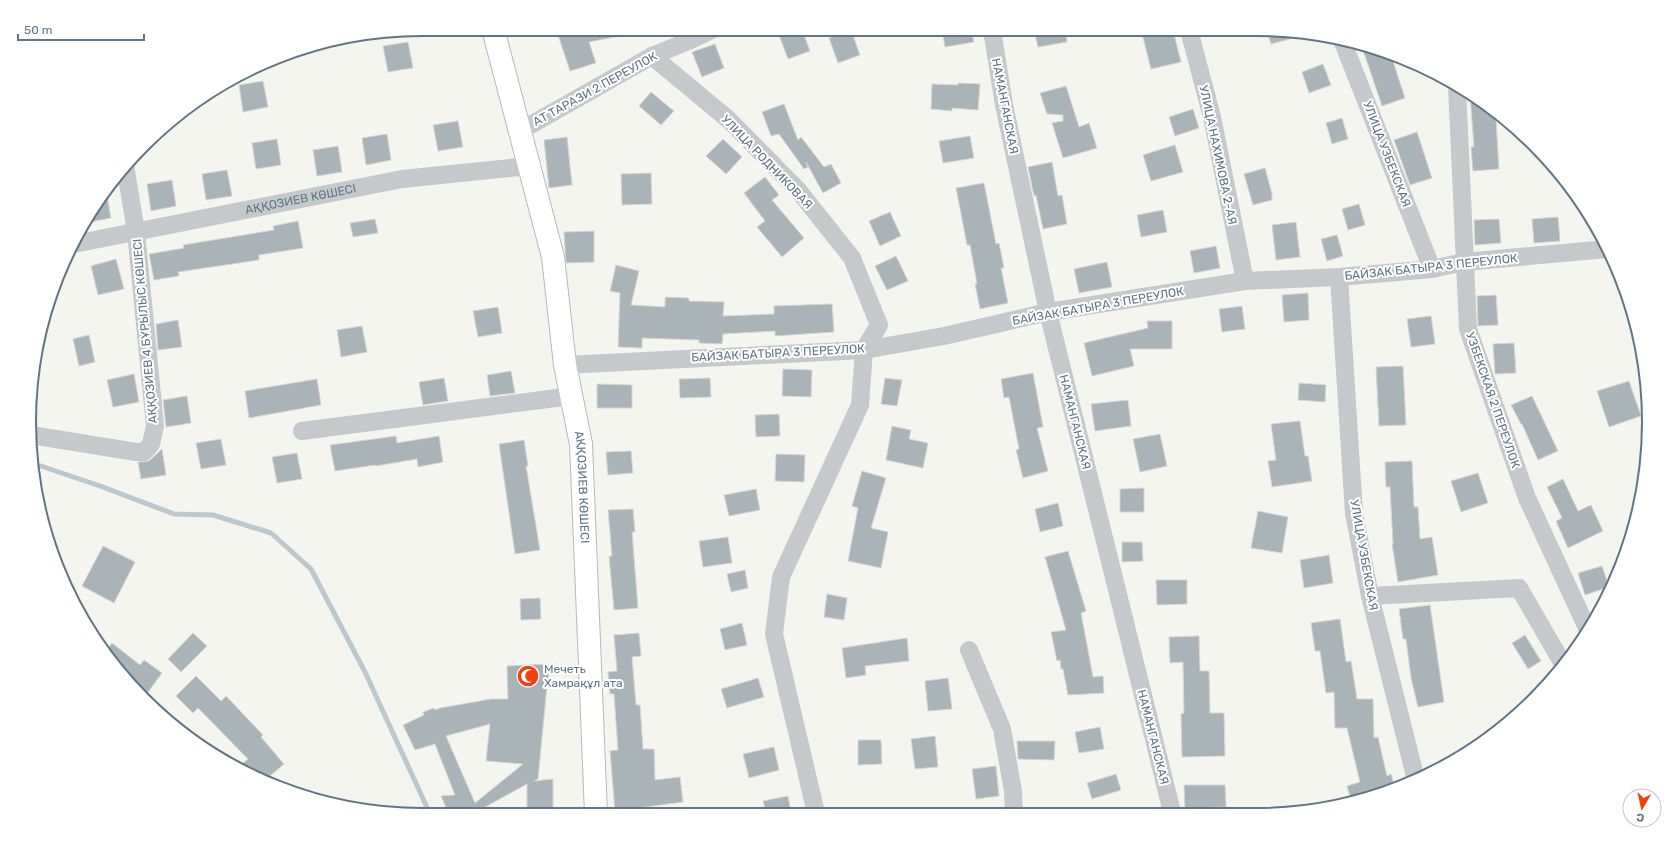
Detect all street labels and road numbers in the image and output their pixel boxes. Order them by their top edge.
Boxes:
street label: АТ ТАРАЗИ 2 ПЕРЕУЛОК [531,49,660,129]
street label: НАМАНГАНСКАЯ [989,57,1021,155]
street label: УЛИЦА НАХИМОВА 2-АЯ [1196,84,1240,226]
street label: УЛИЦА УЗБЕКСКАЯ [1360,99,1414,209]
street label: УЛИЦА РОДНИКОВАЯ [719,112,815,212]
street label: АҚҚОЗИЕВ КӨШЕСІ [244,181,357,217]
street label: АҚҚОЗИЕВ 4 БҰРЫЛЫС КӨШЕСІ [130,238,160,424]
street label: БАЙЗАК БАТЫРА 3 ПЕРЕУЛОК [1344,251,1519,283]
street label: БАЙЗАК БАТЫРА 3 ПЕРЕУЛОК [1011,284,1185,328]
street label: УЗБЕКСКАЯ 2 ПЕРЕУЛОК [1463,330,1523,470]
street label: БАЙЗАК БАТЫРА 3 ПЕРЕУЛОК [691,341,866,365]
street label: НАМАНГАНСКАЯ [1056,373,1094,471]
street label: АҚҚОЗИЕВ КӨШЕСІ [571,429,592,544]
street label: УЛИЦА УЗБЕКСКАЯ [1347,499,1381,611]
street label: НАМАНГАНСКАЯ [1134,688,1172,786]

